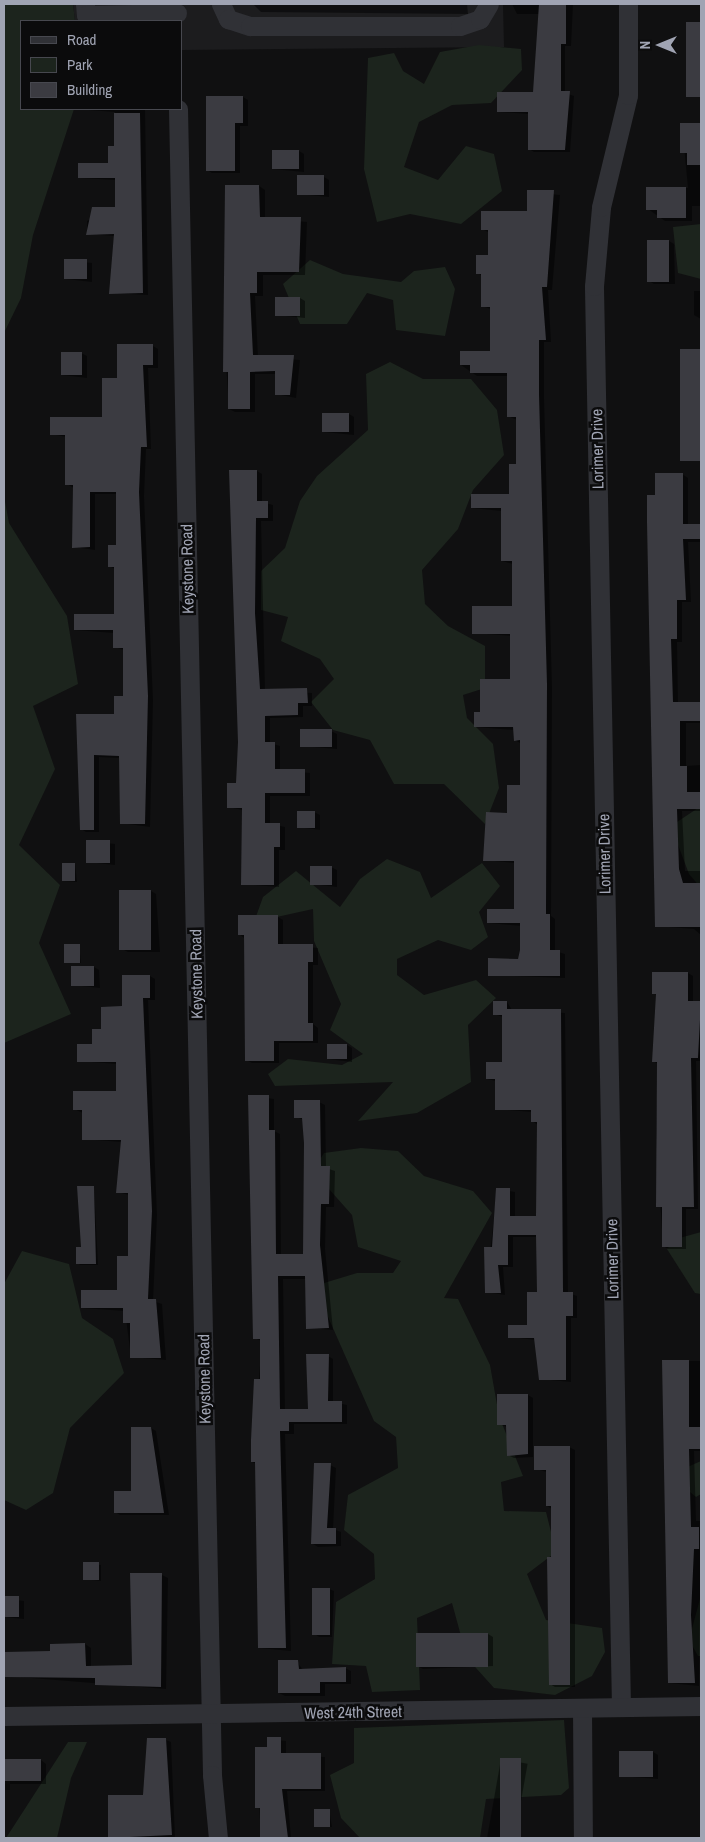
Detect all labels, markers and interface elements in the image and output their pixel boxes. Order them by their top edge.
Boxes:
legend [20,20,182,110]
north arrow [635,20,685,70]
text: Road [67,29,96,50]
text: N [636,41,654,49]
text: Park [67,54,92,75]
text: Building [67,79,112,100]
street label: Lorimer Drive [587,409,607,489]
street label: Keystone Road [177,524,197,614]
street label: Lorimer Drive [594,814,614,894]
street label: Keystone Road [186,929,206,1019]
street label: Lorimer Drive [602,1219,622,1299]
street label: Keystone Road [194,1334,214,1424]
street label: West 24th Street [304,1702,402,1722]

